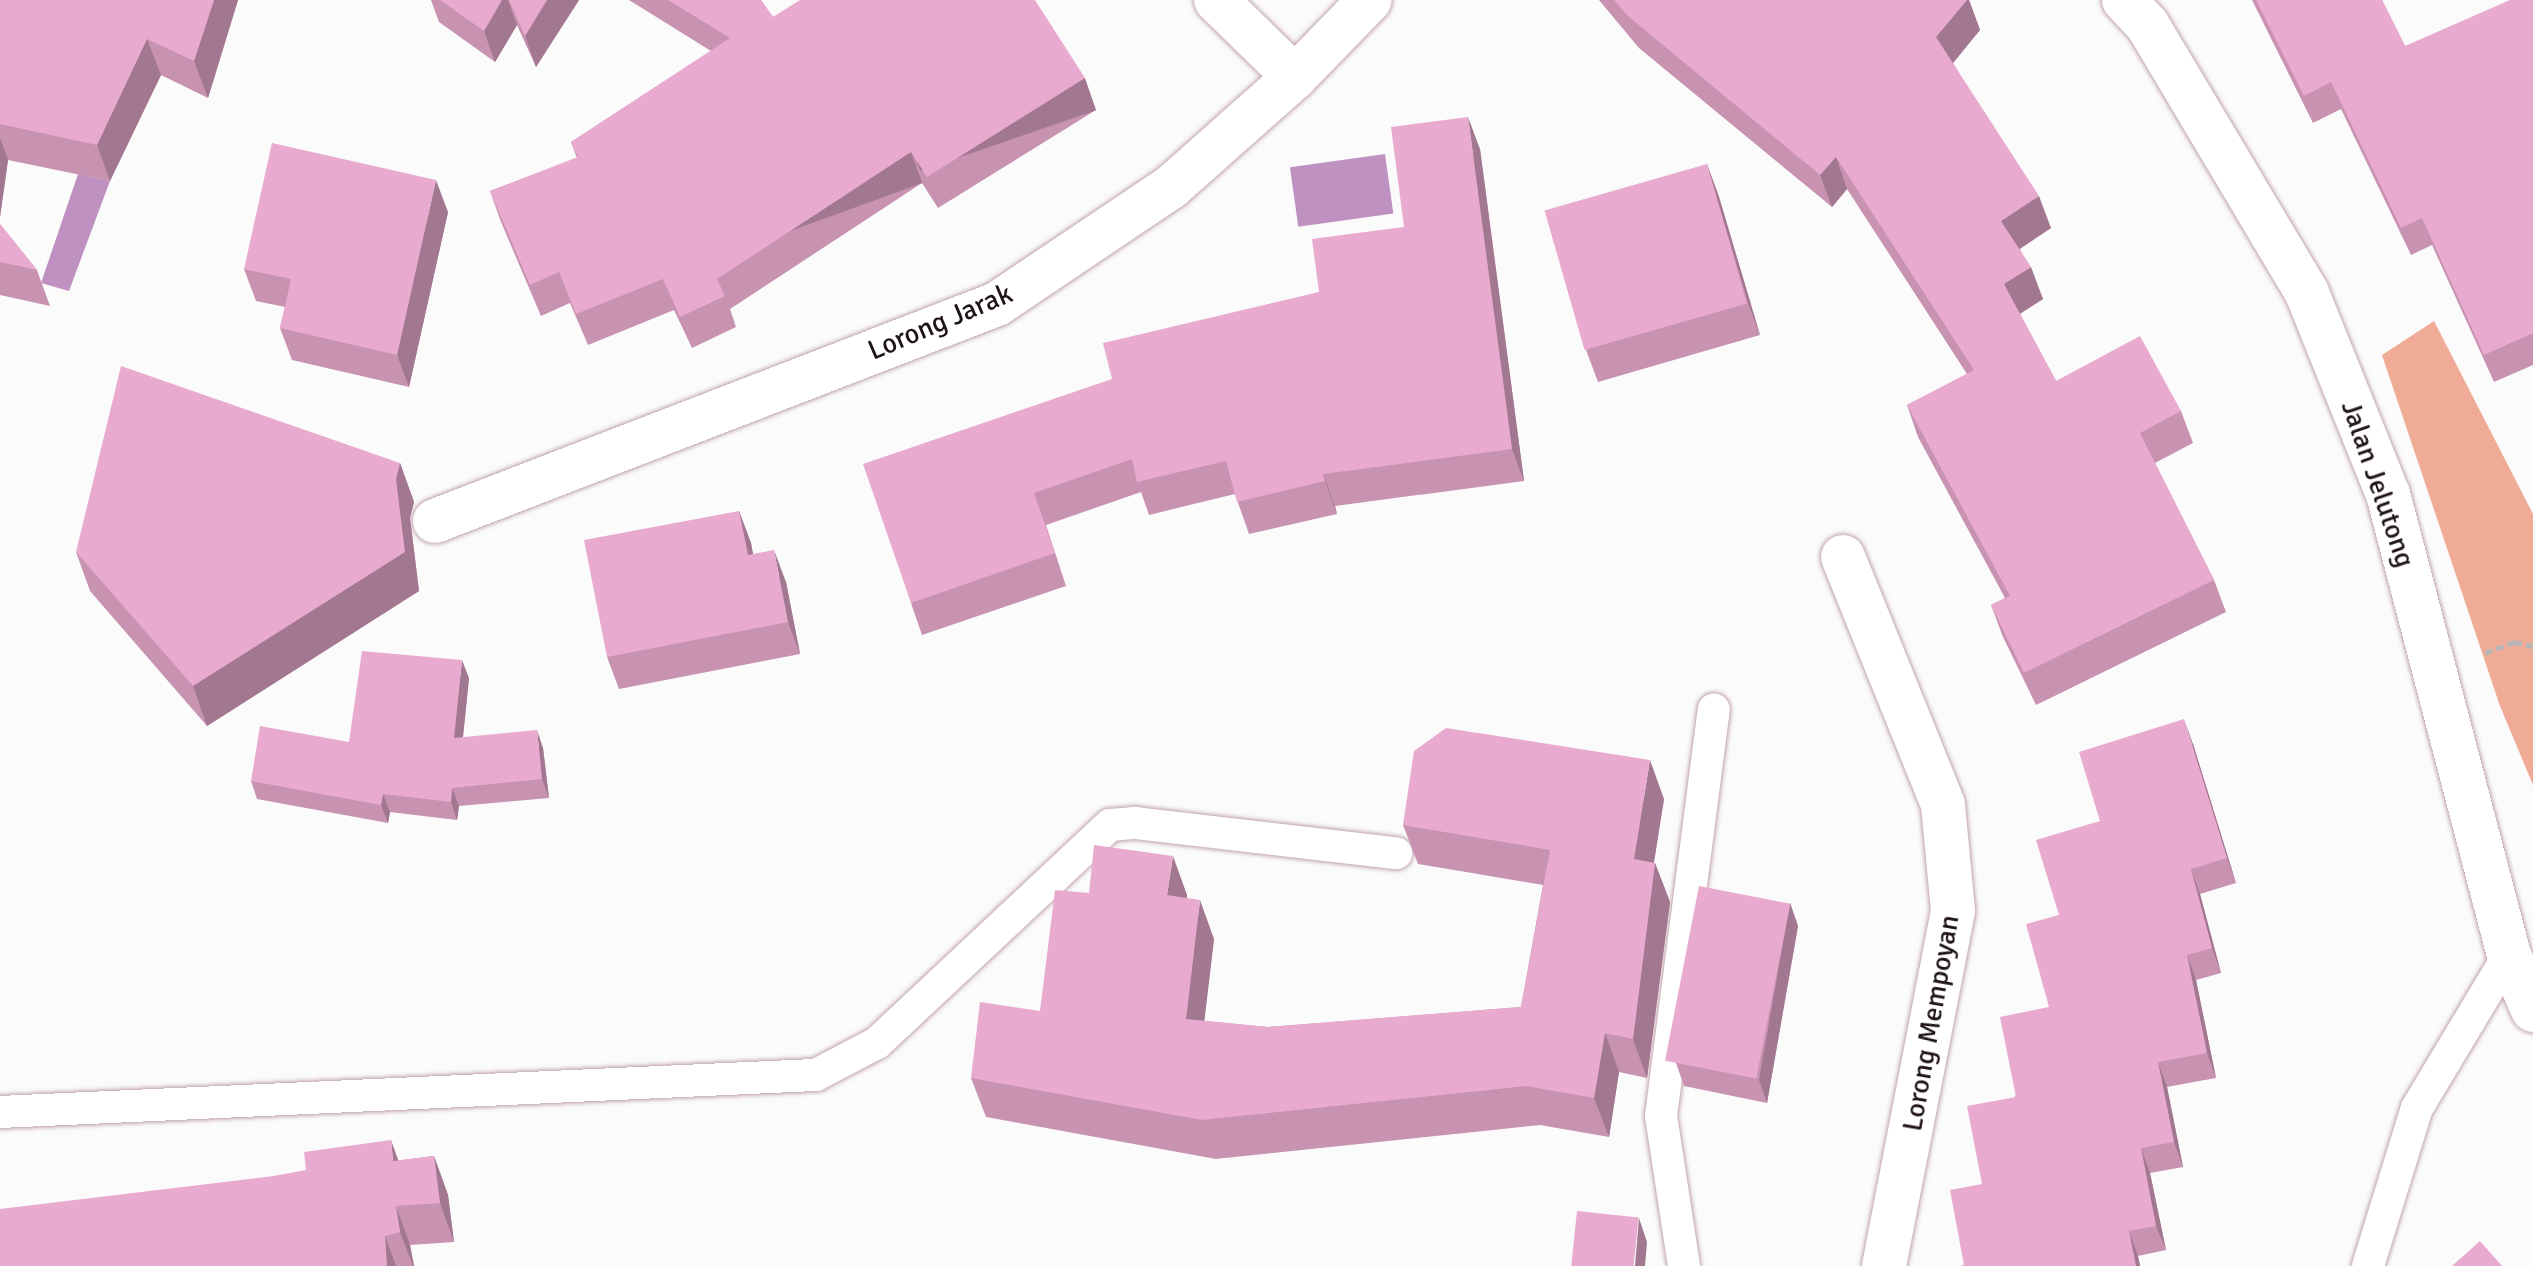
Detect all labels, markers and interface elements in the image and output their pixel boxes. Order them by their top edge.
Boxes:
street label: Lorong Jarak [863,277,1017,367]
street label: Jalan Jelutong [2334,396,2422,572]
street label: Lorong Mempoyan [1895,912,1967,1134]

